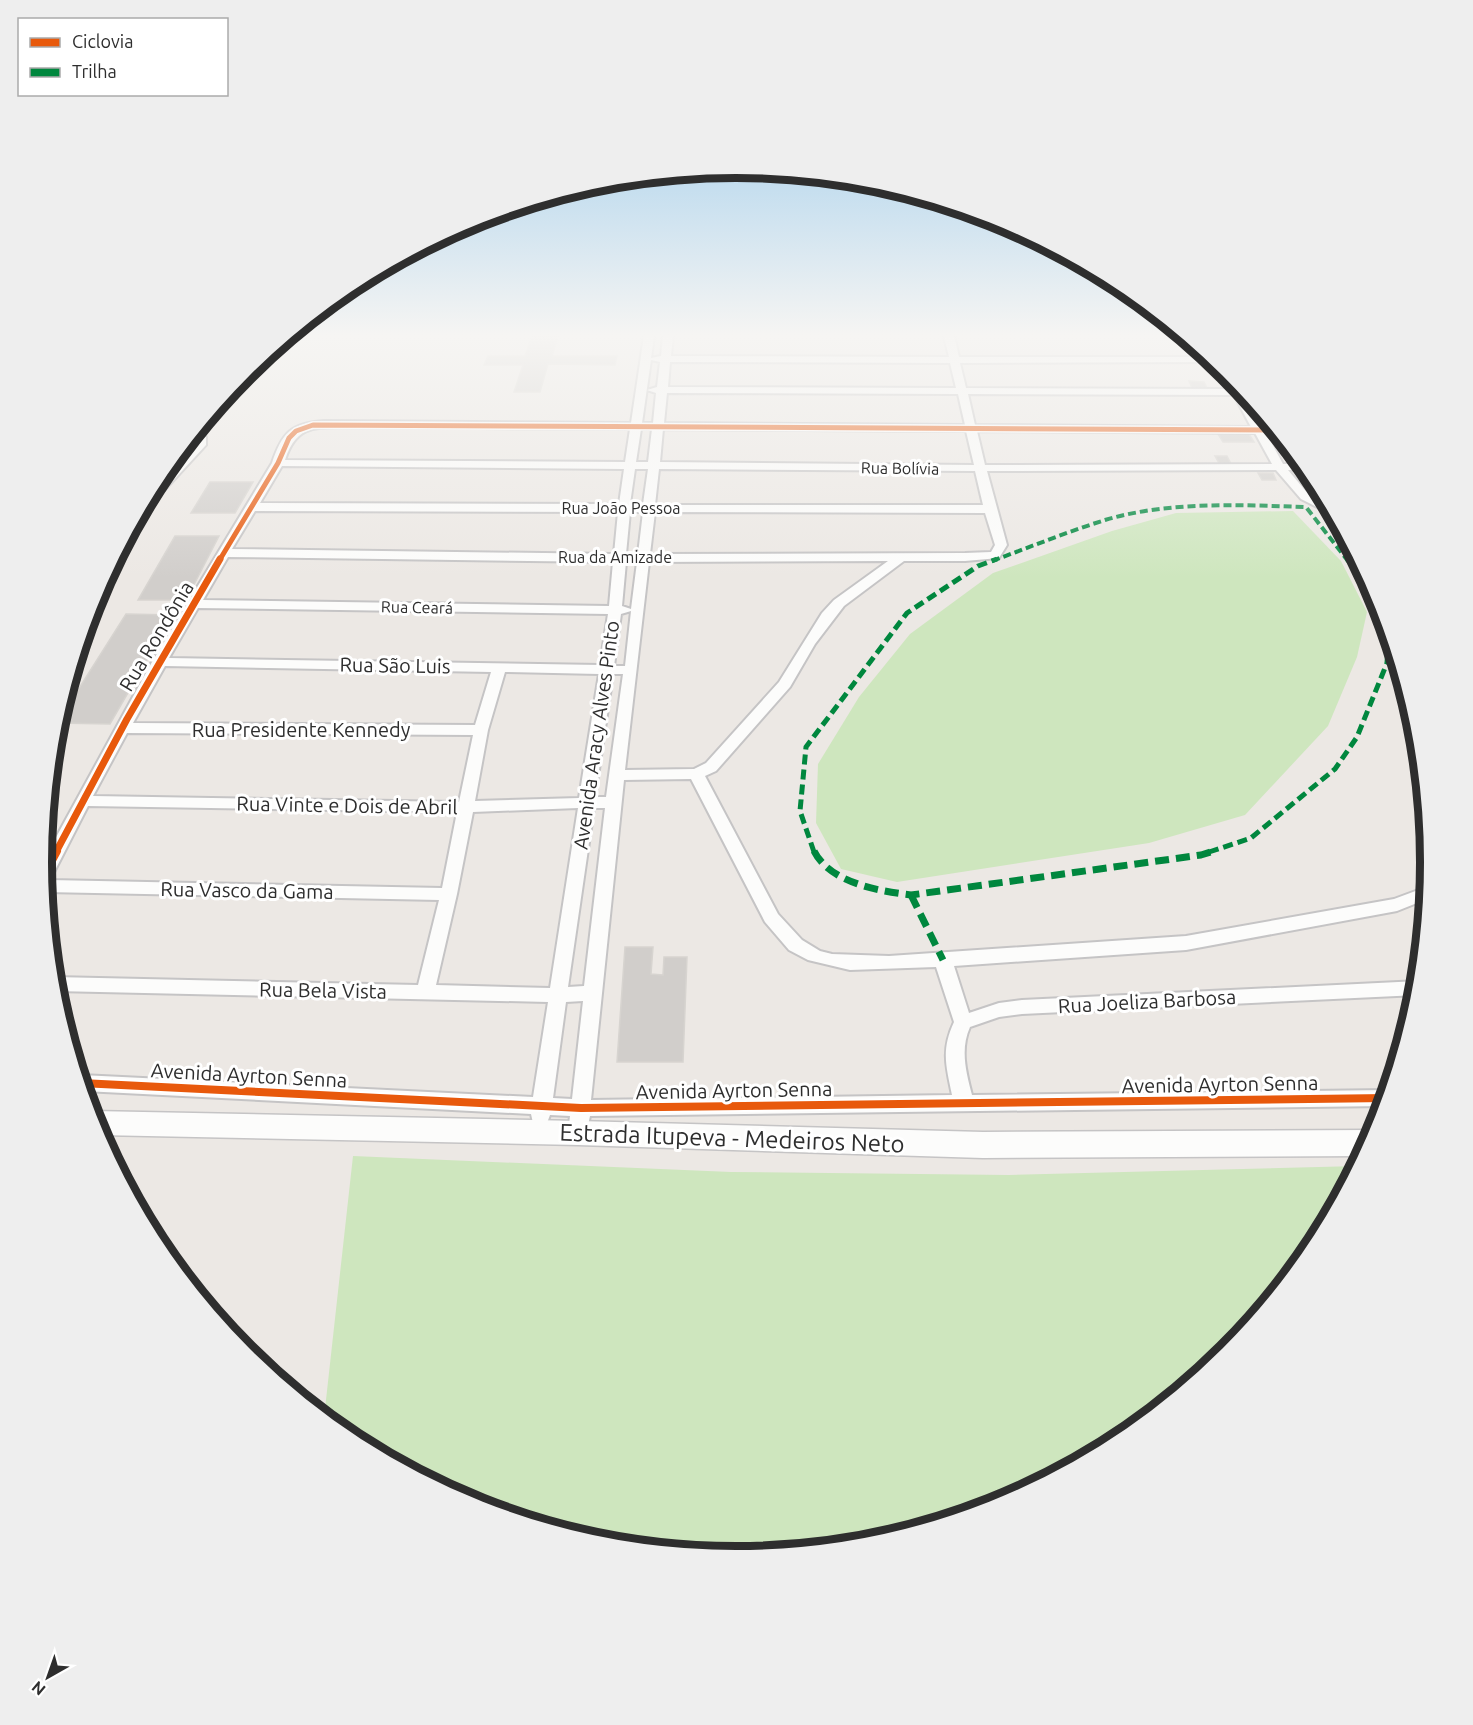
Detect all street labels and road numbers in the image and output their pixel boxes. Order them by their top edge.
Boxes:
street label: Rua Bolívia [861,458,939,478]
street label: Rua João Pessoa [561,499,681,517]
street label: Rua da Amizade [558,548,672,566]
street label: Rua Rondônia [114,577,198,695]
street label: Rua Ceará [381,597,453,617]
street label: Avenida Aracy Alves Pinto [569,619,623,851]
street label: Rua São Luis [339,653,451,677]
street label: Rua Presidente Kennedy [192,718,411,741]
street label: Rua Vinte e Dois de Abril [236,792,458,818]
street label: Rua Vasco da Gama [160,877,334,903]
street label: Rua Bela Vista [259,977,387,1003]
street label: Rua Joeliza Barbosa [1057,985,1237,1017]
street label: Avenida Ayrton Senna [150,1058,348,1092]
street label: Avenida Ayrton Senna [1121,1071,1319,1097]
street label: Avenida Ayrton Senna [635,1077,833,1103]
street label: Estrada Itupeva - Medeiros Neto [559,1118,905,1158]

